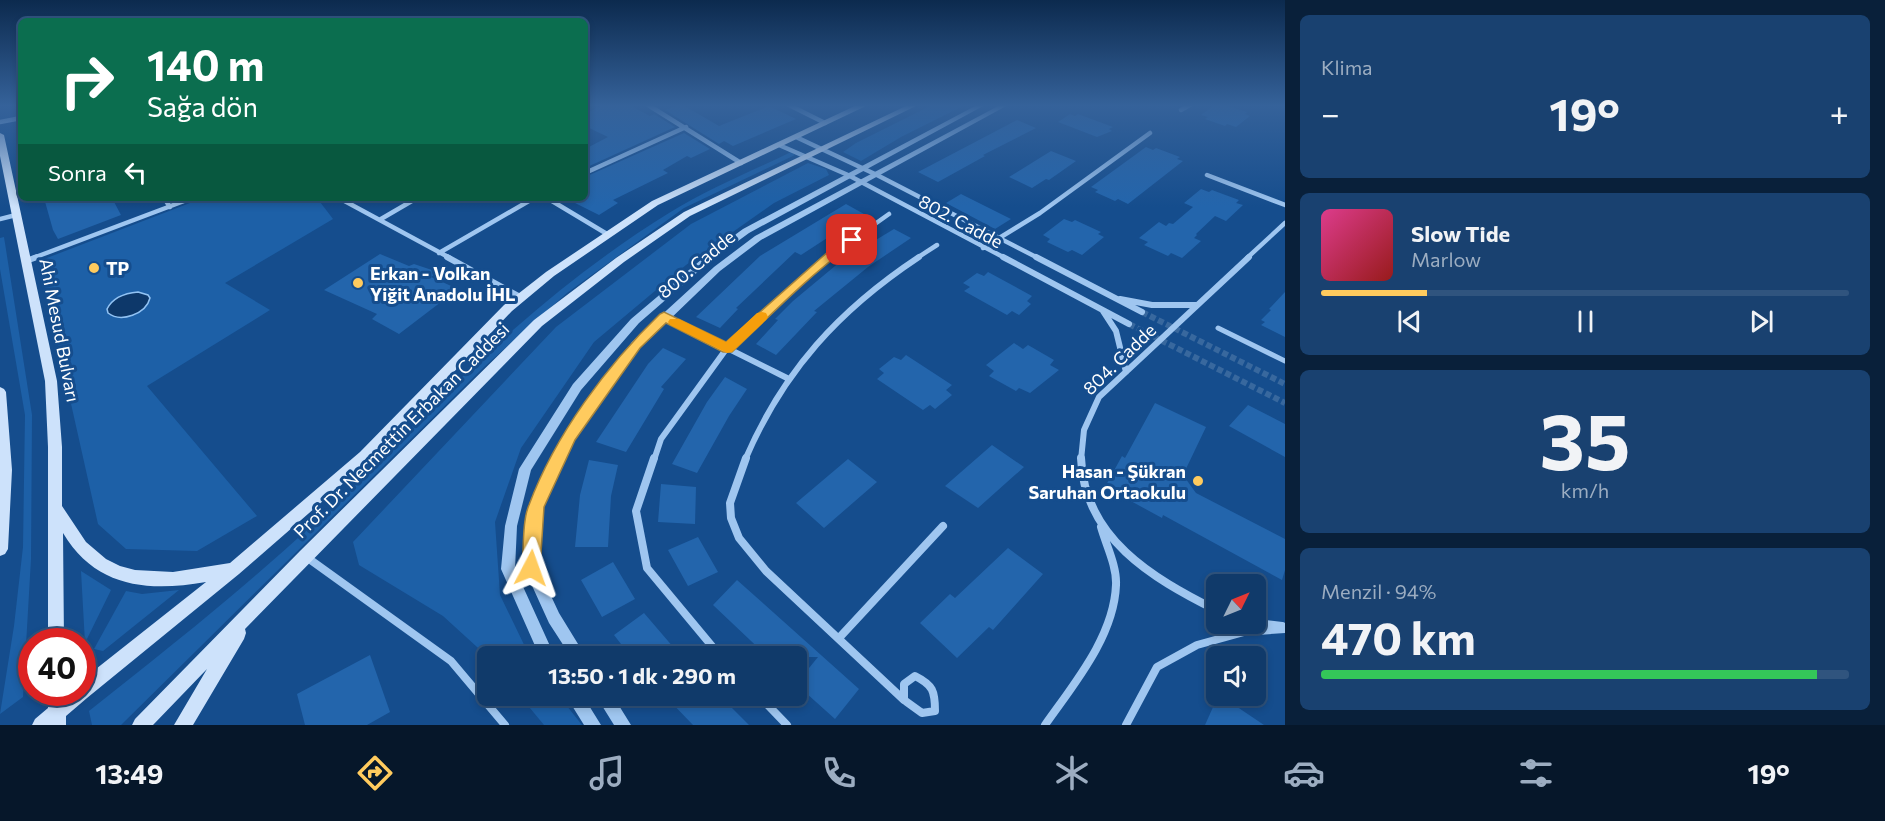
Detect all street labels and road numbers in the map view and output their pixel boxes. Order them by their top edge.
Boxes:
street label: 802. Cadde [915,190,1007,252]
street label: 800. Cadde [653,225,739,303]
street label: Ahi Mesud Bulvarı [35,256,85,404]
street label: Prof. Dr. Necmettin Erbakan Caddesi [289,318,513,542]
street label: 804. Cadde [1078,319,1160,399]

